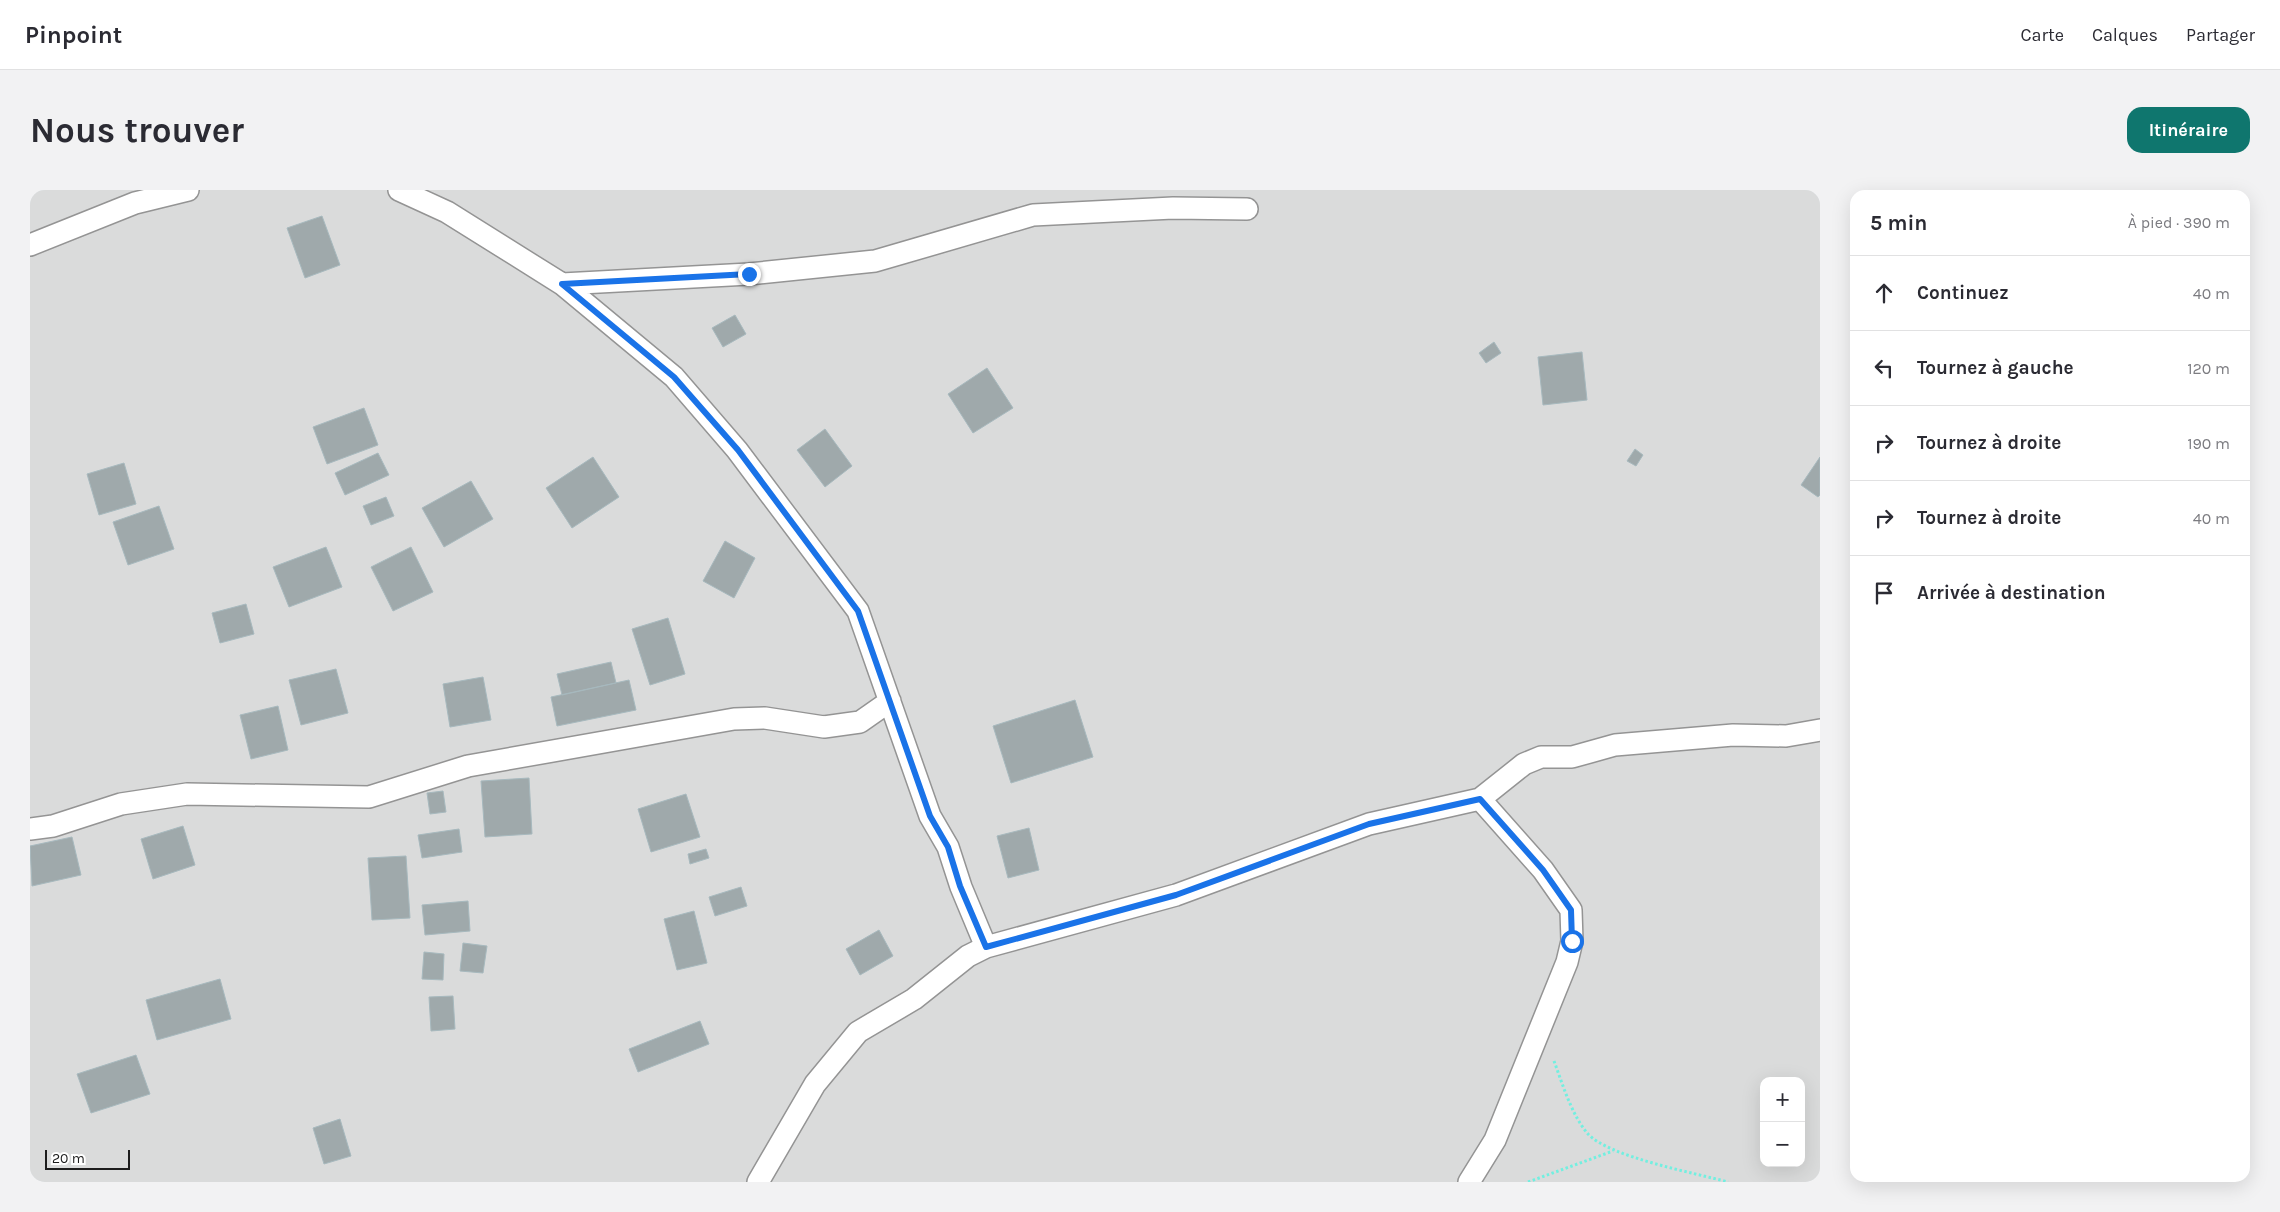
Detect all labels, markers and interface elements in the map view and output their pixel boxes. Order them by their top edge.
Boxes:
text: Pinpoint [25,21,122,49]
text: Carte [2020,24,2064,46]
text: Calques [2092,24,2158,46]
text: Partager [2186,24,2255,46]
button: Itinéraire [2127,107,2250,153]
text: Nous trouver [30,110,244,151]
text: 5 min [1870,211,1927,235]
text: À pied · 390 m [2128,213,2230,232]
route end [738,263,761,286]
icon: ahead [1870,279,1898,307]
text: Continuez [1917,282,2009,304]
text: 40 m [2193,284,2230,303]
icon: left [1870,354,1898,382]
text: Tournez à gauche [1917,357,2074,379]
text: 120 m [2187,359,2230,378]
icon: right [1870,429,1898,457]
text: Tournez à droite [1917,432,2061,454]
text: 190 m [2187,434,2230,453]
icon: right [1870,504,1898,532]
text: Tournez à droite [1917,507,2061,529]
text: 40 m [2193,509,2230,528]
icon: arrive [1870,579,1898,607]
text: Arrivée à destination [1917,582,2106,604]
route start [1561,930,1584,953]
map controls [1760,1077,1805,1167]
button: + [1760,1077,1805,1122]
button: − [1760,1122,1805,1167]
scale bar [45,1147,130,1170]
text: 20 m [52,1150,85,1167]

